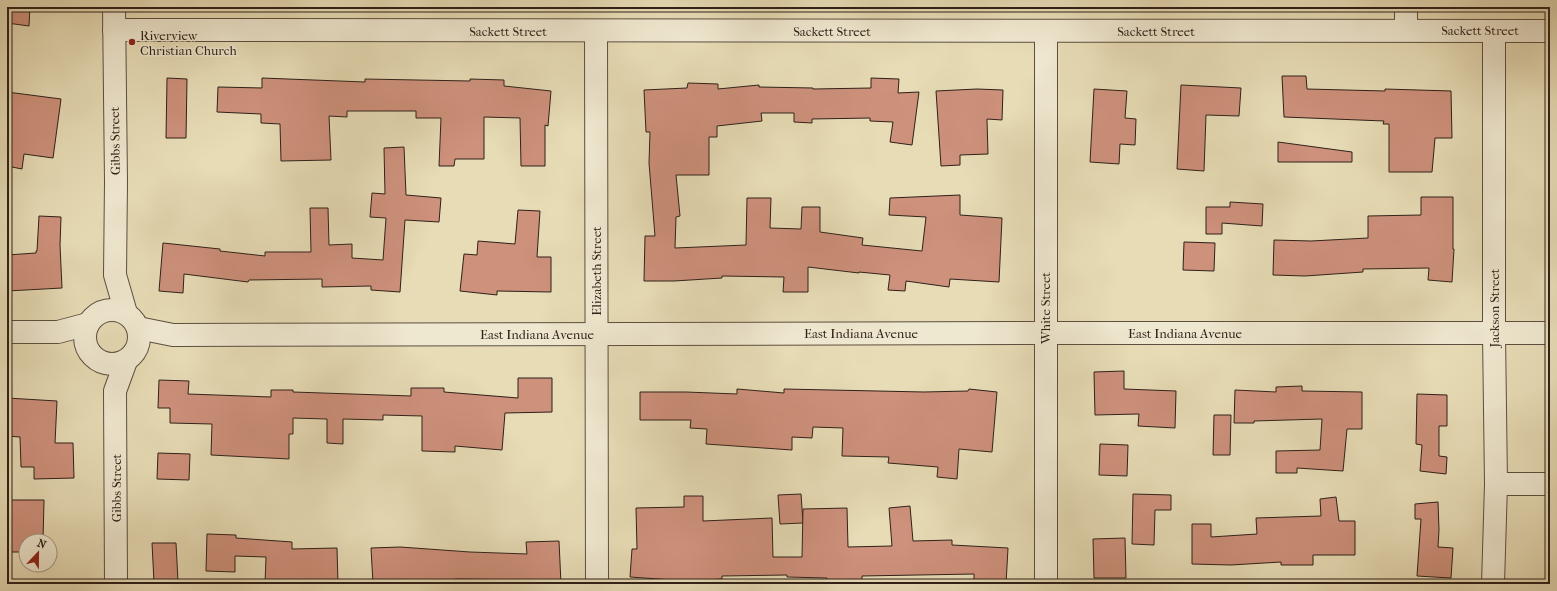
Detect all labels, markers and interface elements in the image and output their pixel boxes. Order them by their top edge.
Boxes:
street label: Sackett Street [1441,23,1519,38]
street label: Sackett Street [469,24,547,39]
street label: Sackett Street [793,24,871,39]
street label: Sackett Street [1117,24,1195,39]
place label: Riverview Christian Church [140,28,237,58]
marker: Riverview Christian Church [127,37,137,47]
street label: Gibbs Street [107,106,123,175]
street label: Elizabeth Street [589,226,604,316]
street label: Jackson Street [1487,268,1502,348]
street label: White Street [1038,272,1053,345]
street label: East Indiana Avenue [804,326,919,341]
street label: East Indiana Avenue [1128,326,1243,341]
street label: East Indiana Avenue [480,327,595,342]
street label: Gibbs Street [109,453,124,522]
north arrow [18,533,58,573]
text: N [35,537,48,552]

